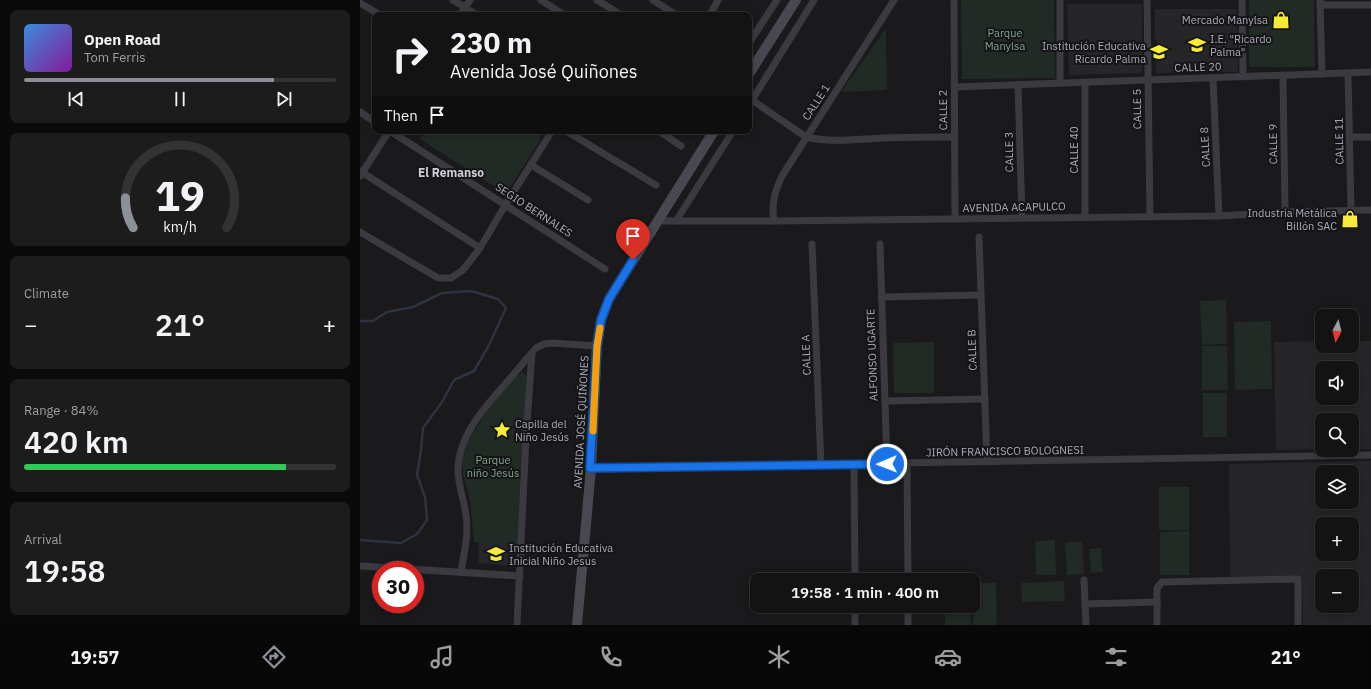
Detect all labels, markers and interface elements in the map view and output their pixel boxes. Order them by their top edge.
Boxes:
shop icon: Mercado Manylsa [1271,10,1291,30]
place label: Mercado Manylsa [1182,13,1268,27]
text: 230 m [450,24,532,61]
park label: Parque Manylsa [985,26,1025,53]
icon: right [384,28,436,80]
text: Open Road [84,30,161,49]
place label: I.E. "Ricardo Palma" [1210,32,1272,59]
school or university icon: I.E. "Ricardo Palma" [1187,35,1207,55]
place label: Institución Educativa Ricardo Palma [1042,39,1146,66]
school or university icon: Institución Educativa Ricardo Palma [1149,42,1169,62]
text: Tom Ferris [84,49,146,66]
street label: CALLE 20 [1174,59,1222,75]
text: Avenida José Quiñones [450,60,638,83]
street label: CALLE 1 [799,81,833,123]
icon: previous [65,88,87,110]
icon: pause [169,88,191,110]
icon: next [273,88,295,110]
street label: CALLE 5 [1130,89,1144,129]
street label: CALLE 2 [936,90,950,130]
icon: arrive [426,104,448,126]
text: Then [384,106,418,125]
street label: CALLE 11 [1332,117,1346,165]
street label: CALLE 9 [1266,124,1280,164]
street label: CALLE 40 [1067,126,1081,174]
street label: CALLE 8 [1197,126,1213,168]
street label: CALLE 3 [1002,132,1016,172]
district label: El Remanso [418,165,484,180]
text: 19 [155,167,205,221]
street label: SEGIO BERNALES [493,180,575,240]
street label: AVENIDA ACAPULCO [962,199,1066,215]
place label: Industria Metálica Billón SAC [1247,206,1337,233]
shop icon: Industria Metálica Billón SAC [1340,209,1360,229]
text: km/h [163,216,197,235]
pin [616,219,650,260]
icon: arrive [622,225,644,247]
text: Climate [24,285,69,302]
text: 21° [155,305,205,344]
street label: ALFONSO UGARTE [863,309,881,401]
north arrow [1315,309,1359,353]
map controls [1315,309,1359,613]
text: − [24,310,37,339]
text: + [323,310,336,339]
street label: CALLE B [964,329,980,371]
street label: CALLE A [798,334,814,376]
street label: AVENIDA JOSÉ QUIÑONES [571,355,591,489]
button: sound [1315,361,1359,405]
text: Range · 84% [24,402,98,419]
button: search [1315,413,1359,457]
place label: Capilla del Niño Jesús [515,417,569,444]
place icon: Capilla del Niño Jesús [492,420,512,440]
text: 420 km [24,422,129,461]
position arrow [866,443,908,485]
street label: JIRÓN FRANCISCO BOLOGNESI [926,443,1084,459]
park label: Parque niño Jesús [467,453,519,480]
button: layers [1315,465,1359,509]
button: + [1315,517,1359,561]
text: Arrival [24,531,62,548]
place label: Institución Educativa Inicial Niño Jesus [509,541,613,568]
school or university icon: Institución Educativa Inicial Niño Jesus [486,544,506,564]
text: 19:58 [24,551,106,590]
speed limit sign: 30 [372,561,424,613]
button: − [1315,569,1359,613]
text: 19:58 · 1 min · 400 m [791,583,939,602]
icon: directions [260,643,288,671]
icon: music [428,643,456,671]
icon: phone [597,643,625,671]
icon: climate [765,643,793,671]
icon: car [934,643,962,671]
icon: filters [1102,643,1130,671]
text: 19:57 [70,646,119,669]
text: 21° [1271,646,1301,669]

